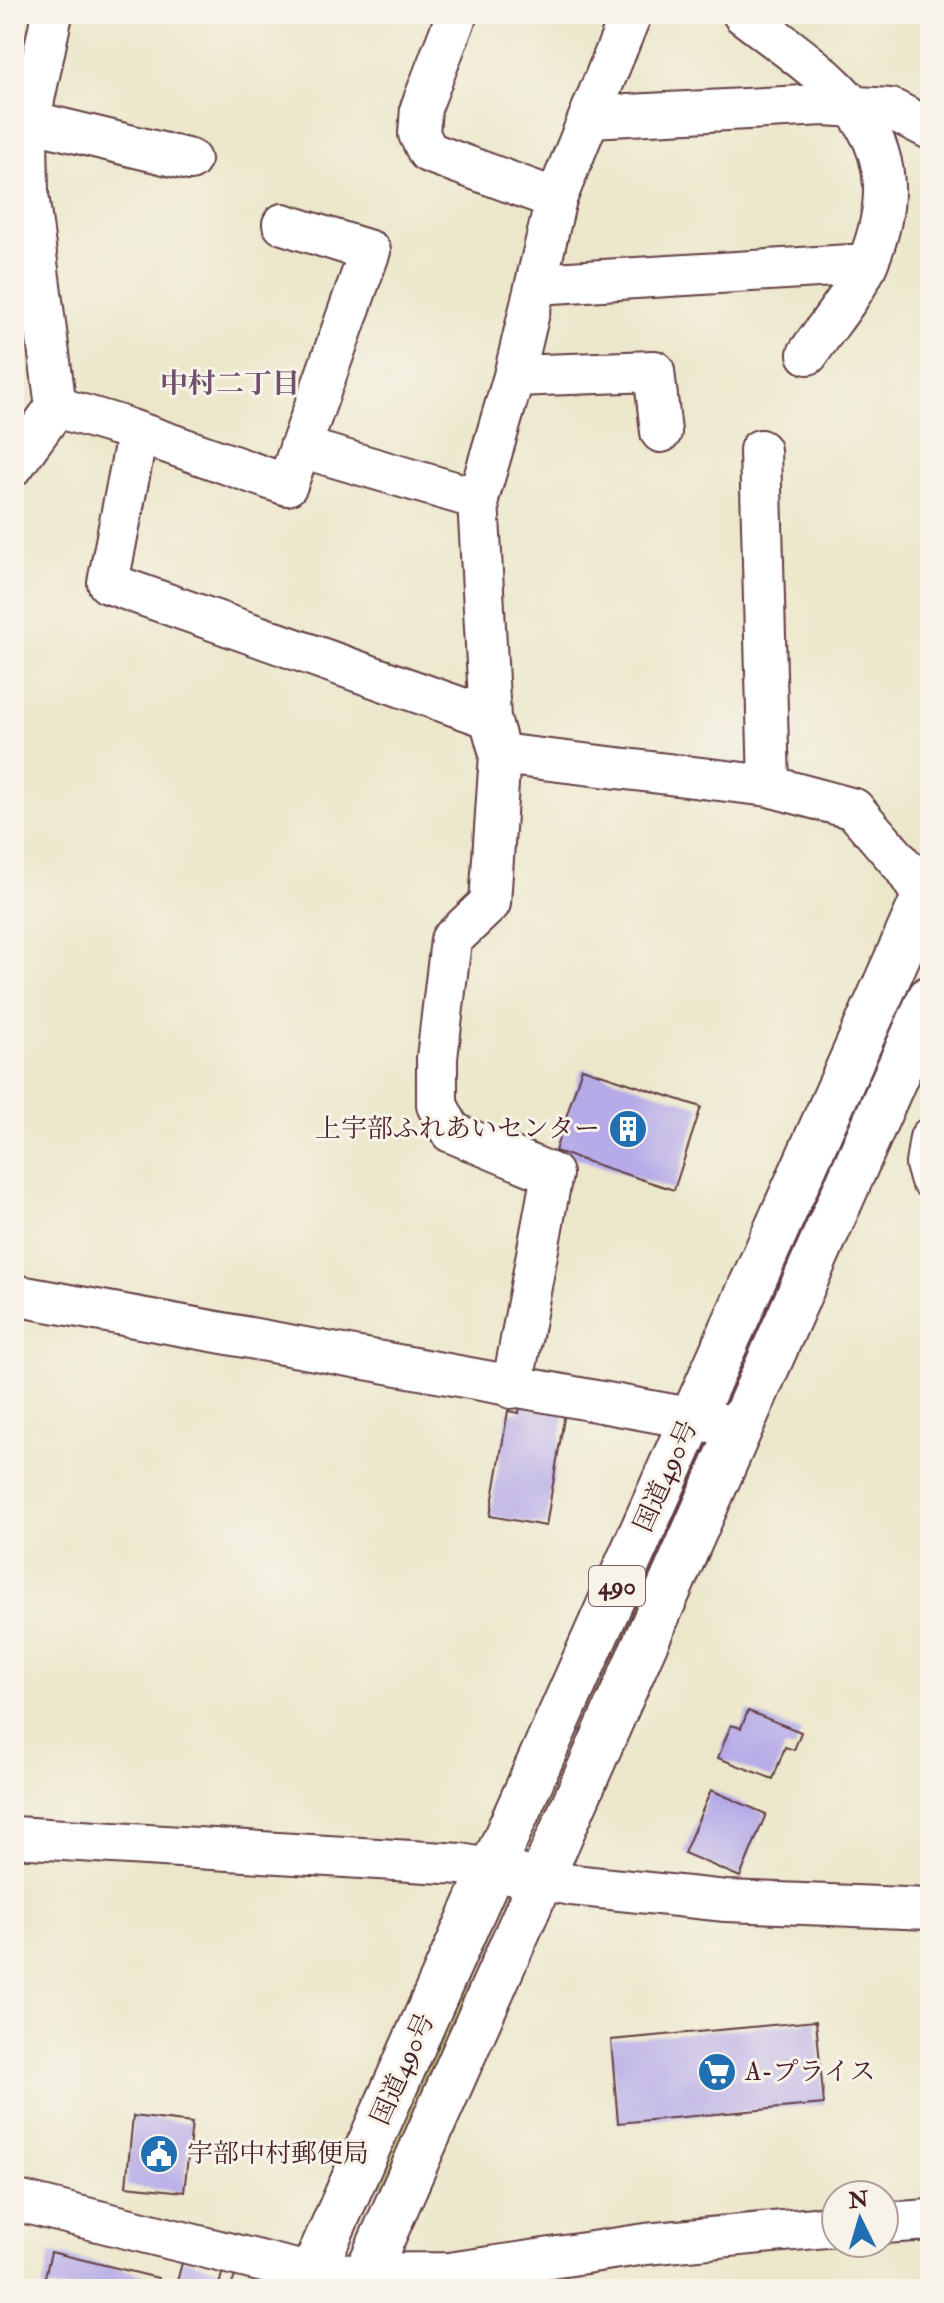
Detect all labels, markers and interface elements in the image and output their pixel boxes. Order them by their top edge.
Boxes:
district label: 中村二丁目 [160,367,300,402]
building icon: 上宇部ふれあいセンター [607,1108,649,1150]
place label: 上宇部ふれあいセンター [315,1113,600,1145]
street label: 国道490号 [627,1415,705,1537]
road number: 490 [589,1566,645,1606]
street label: 国道490号 [364,2008,442,2130]
supermarket icon: A-プライス [696,2051,738,2093]
place label: A-プライス [744,2056,875,2088]
public building icon: 宇部中村郵便局 [138,2133,180,2175]
place label: 宇部中村郵便局 [187,2138,369,2170]
north arrow [820,2179,900,2259]
text: N [846,2185,870,2215]

